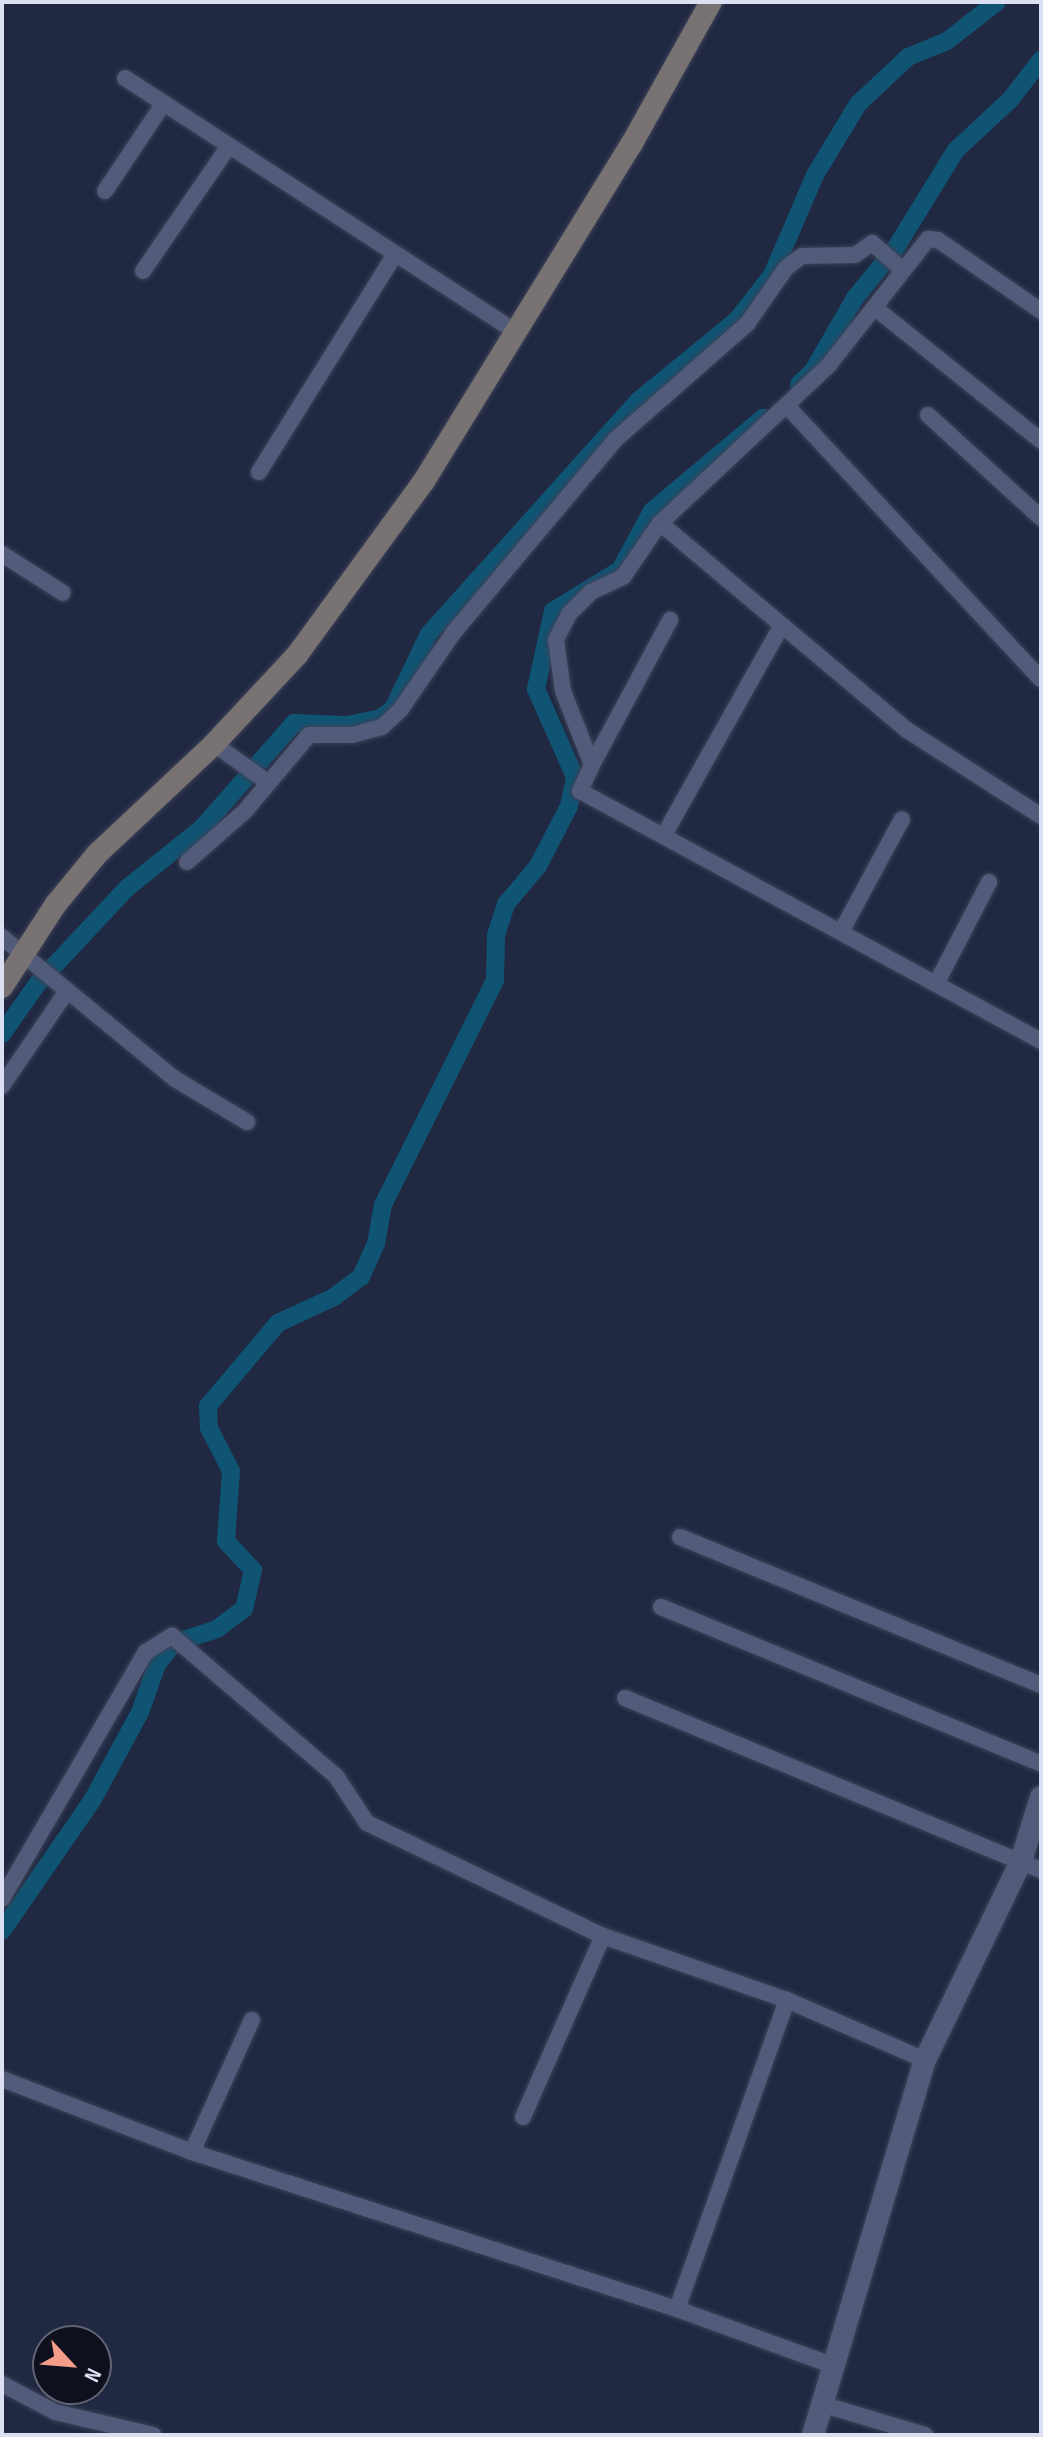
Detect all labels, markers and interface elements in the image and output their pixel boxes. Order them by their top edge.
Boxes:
north arrow [32,2325,112,2405]
text: N [78,2364,107,2386]

